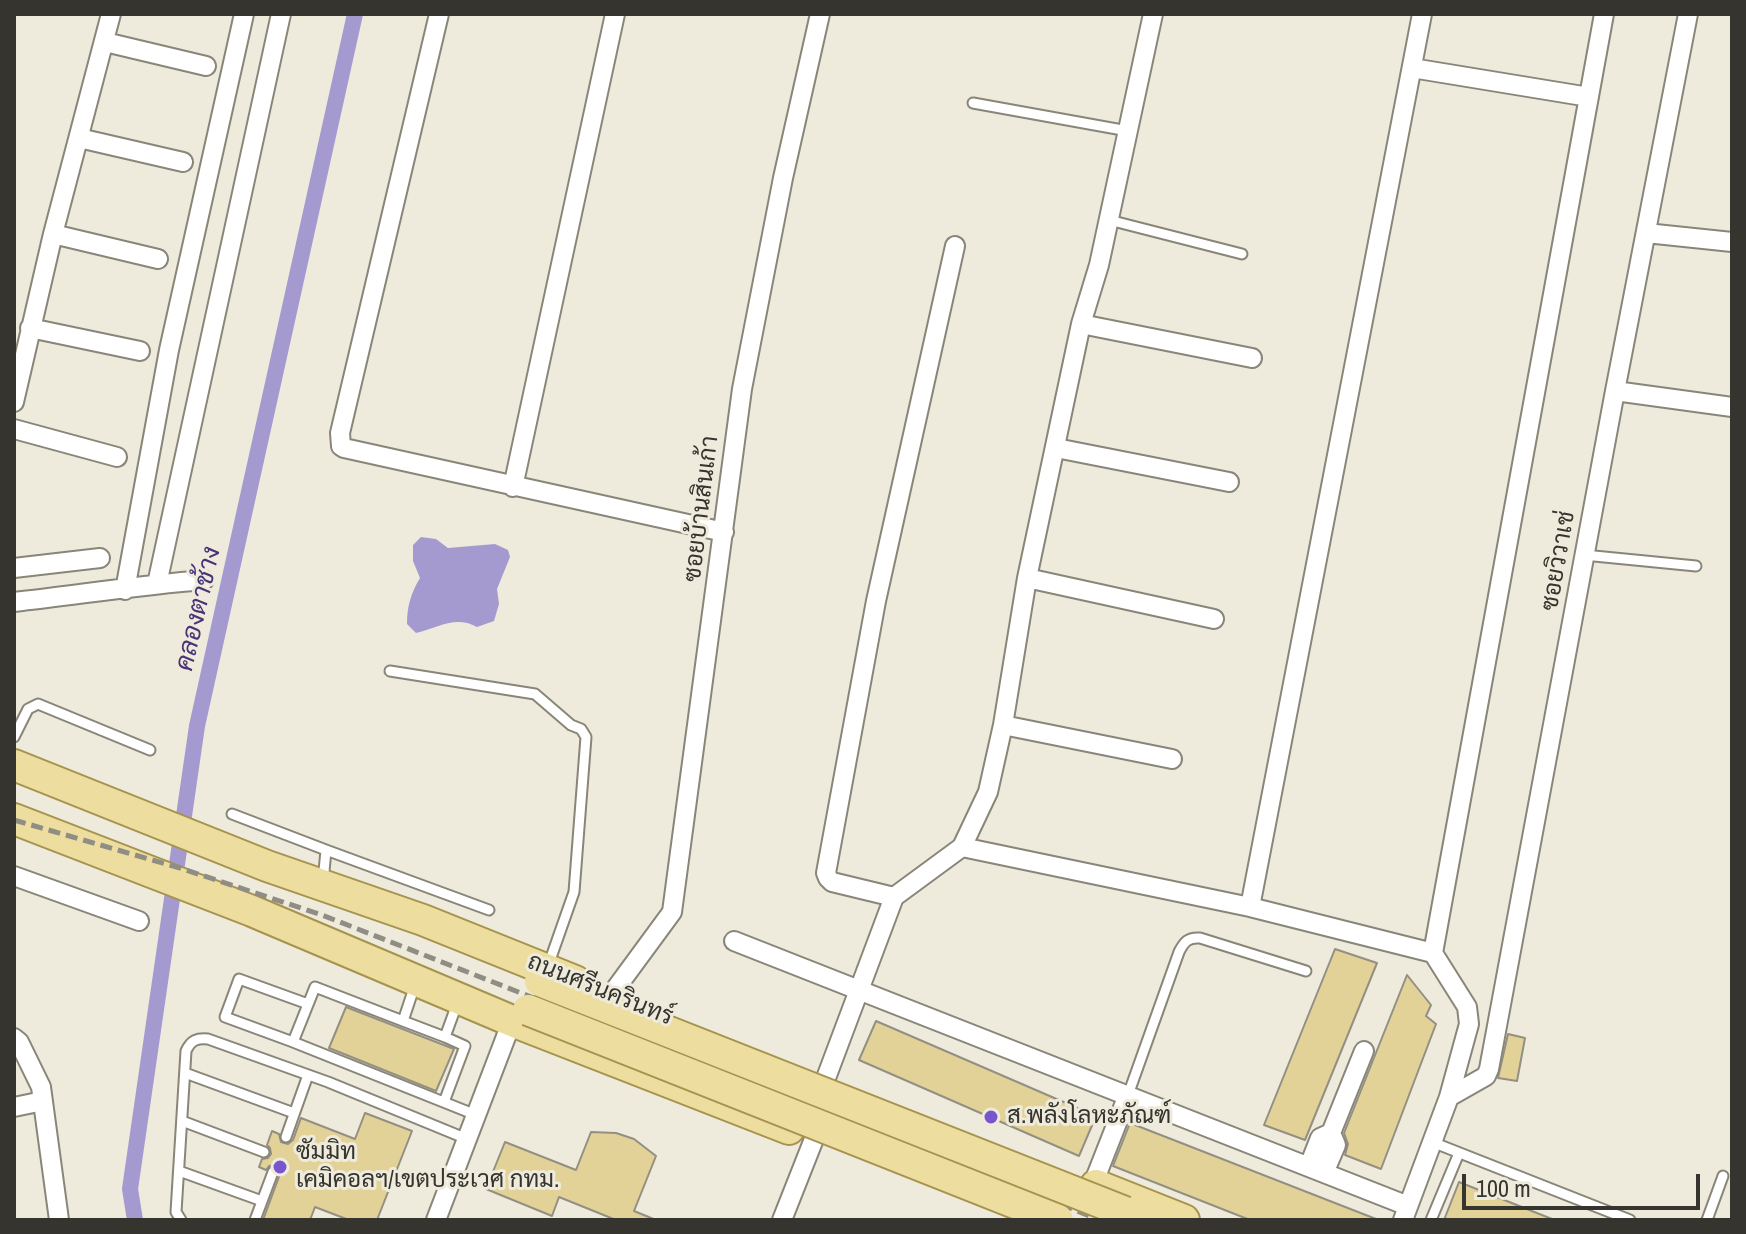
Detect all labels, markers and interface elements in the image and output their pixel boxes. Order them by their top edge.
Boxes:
street label: ซอยบ้านสินเก้า [679,434,725,584]
street label: ซอยวิวาเช่ [1536,509,1582,613]
water label: คลองตาช้าง [170,544,228,674]
street label: ถนนศรีนครินทร์ [523,948,677,1032]
place label: ส.พลังโลหะภัณฑ์ [1007,1103,1171,1131]
marker: ส.พลังโลหะภัณฑ์ [982,1108,1000,1126]
place label: ซัมมิท เคมิคอลฯ/เขตประเวศ กทม. [296,1139,560,1195]
marker: ซัมมิท เคมิคอลฯ/เขตประเวศ กทม. [271,1158,289,1176]
scale bar [1466,1158,1704,1208]
text: 100 m [1476,1172,1531,1204]

